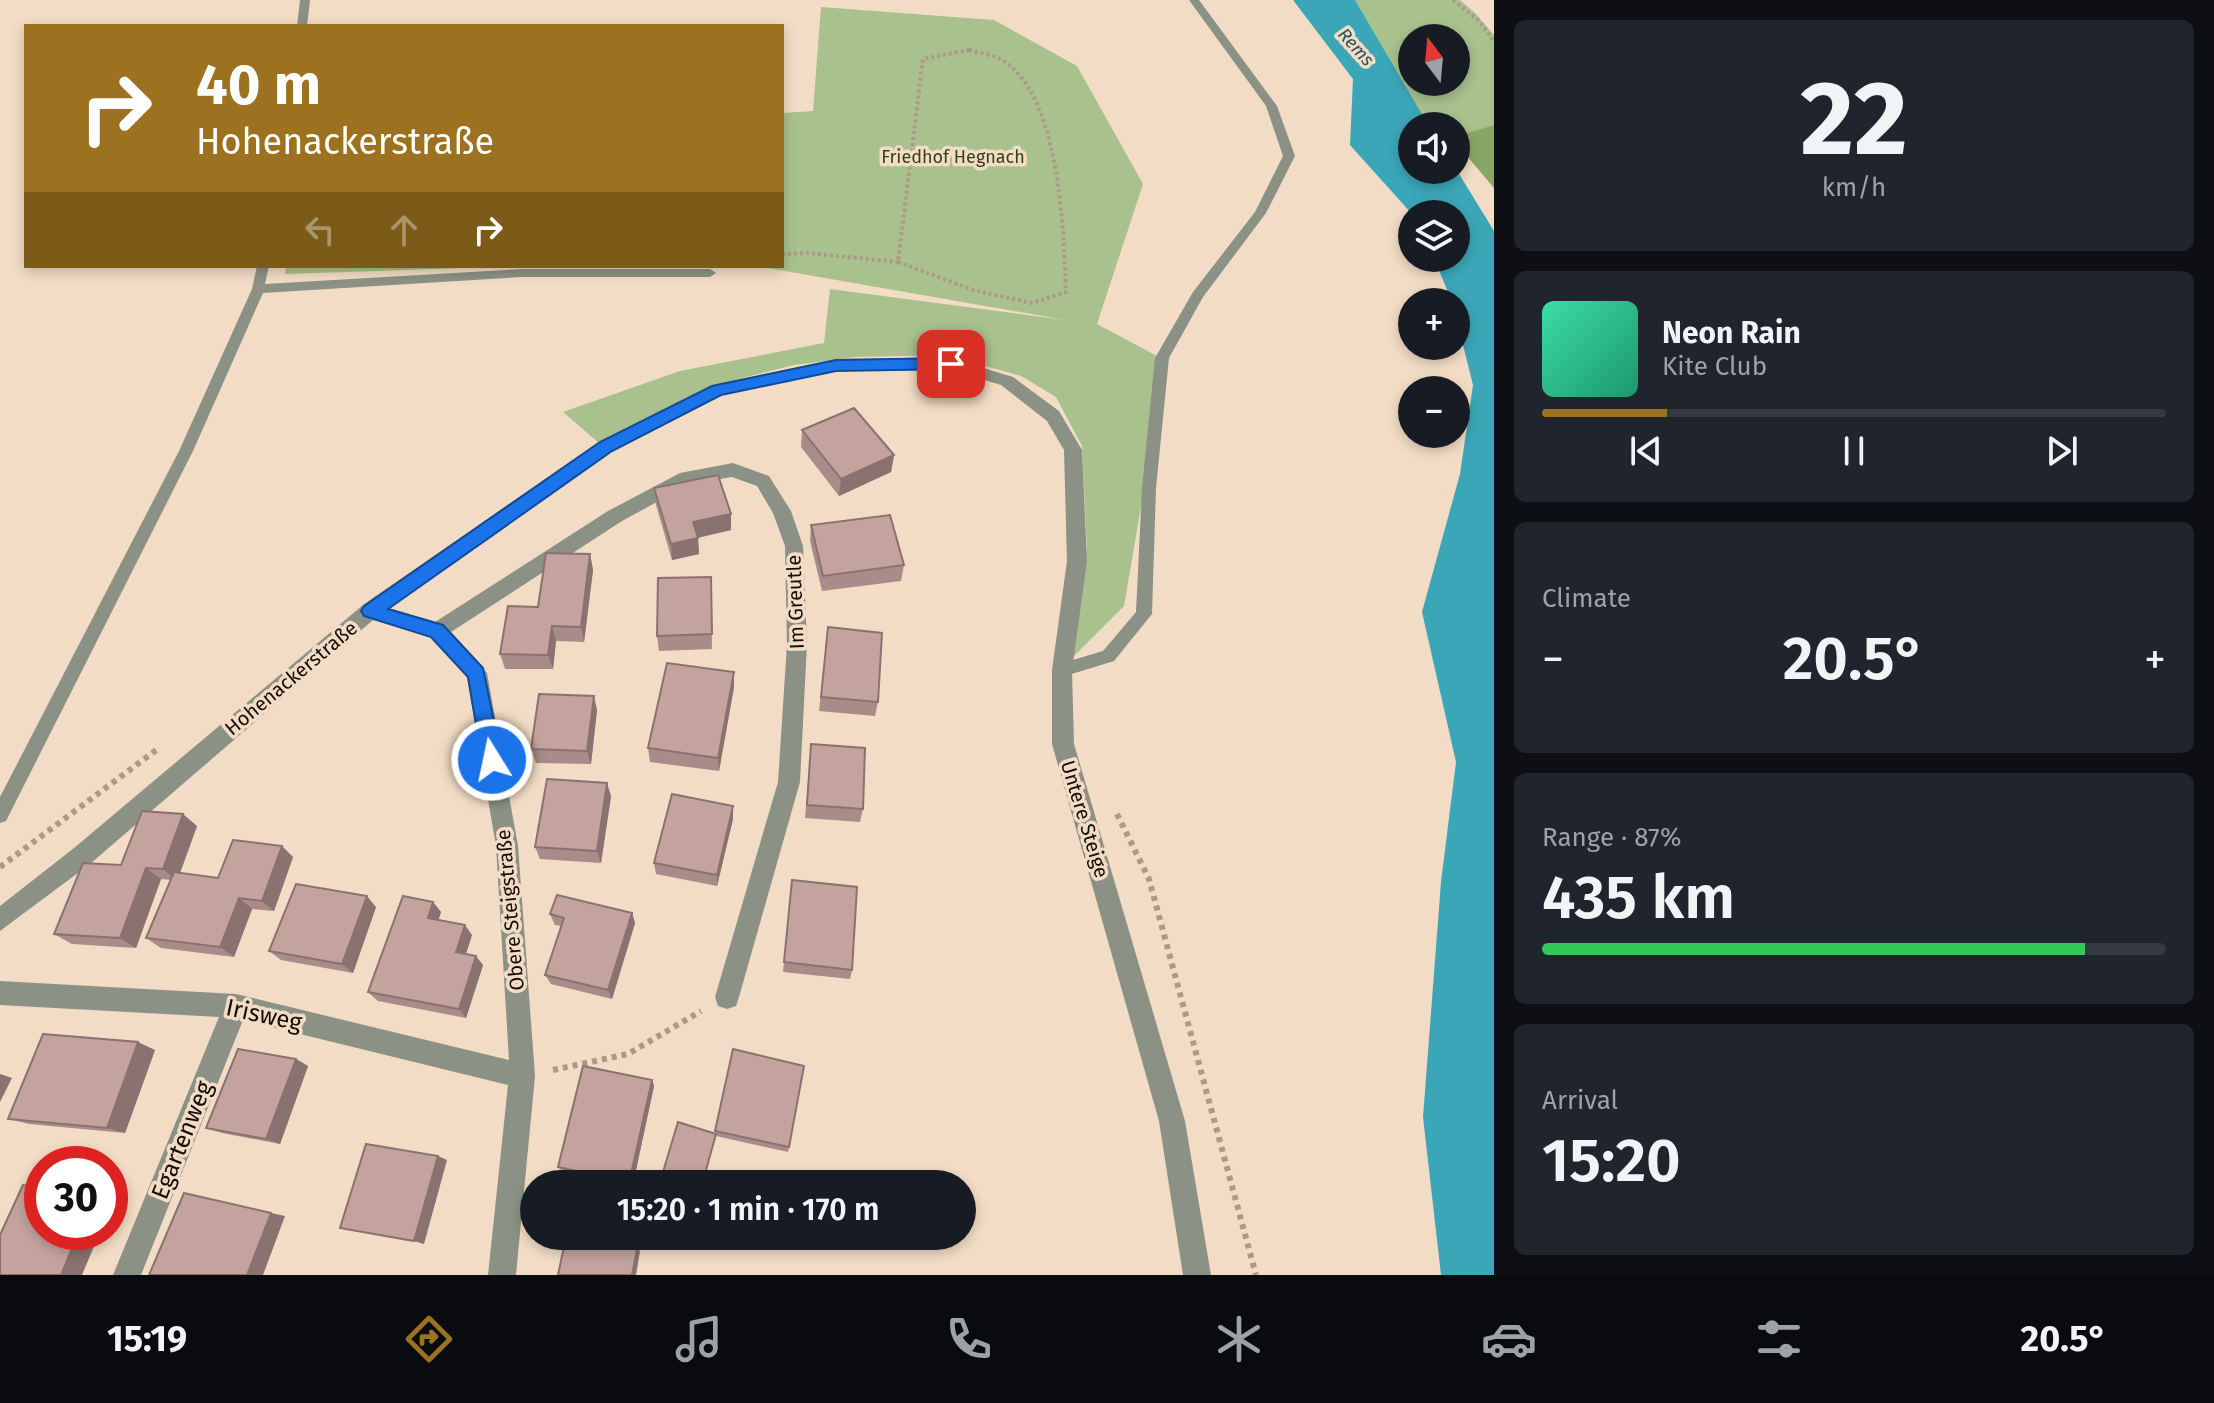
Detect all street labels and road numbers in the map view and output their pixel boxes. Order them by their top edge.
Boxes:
street label: Im Greutle [781,554,809,650]
street label: Hohenackerstraße [220,616,362,740]
street label: Untere Steige [1056,757,1114,881]
street label: Obere Steigstraße [491,828,529,992]
street label: Irisweg [223,993,305,1037]
street label: Egartenweg [146,1076,219,1203]

